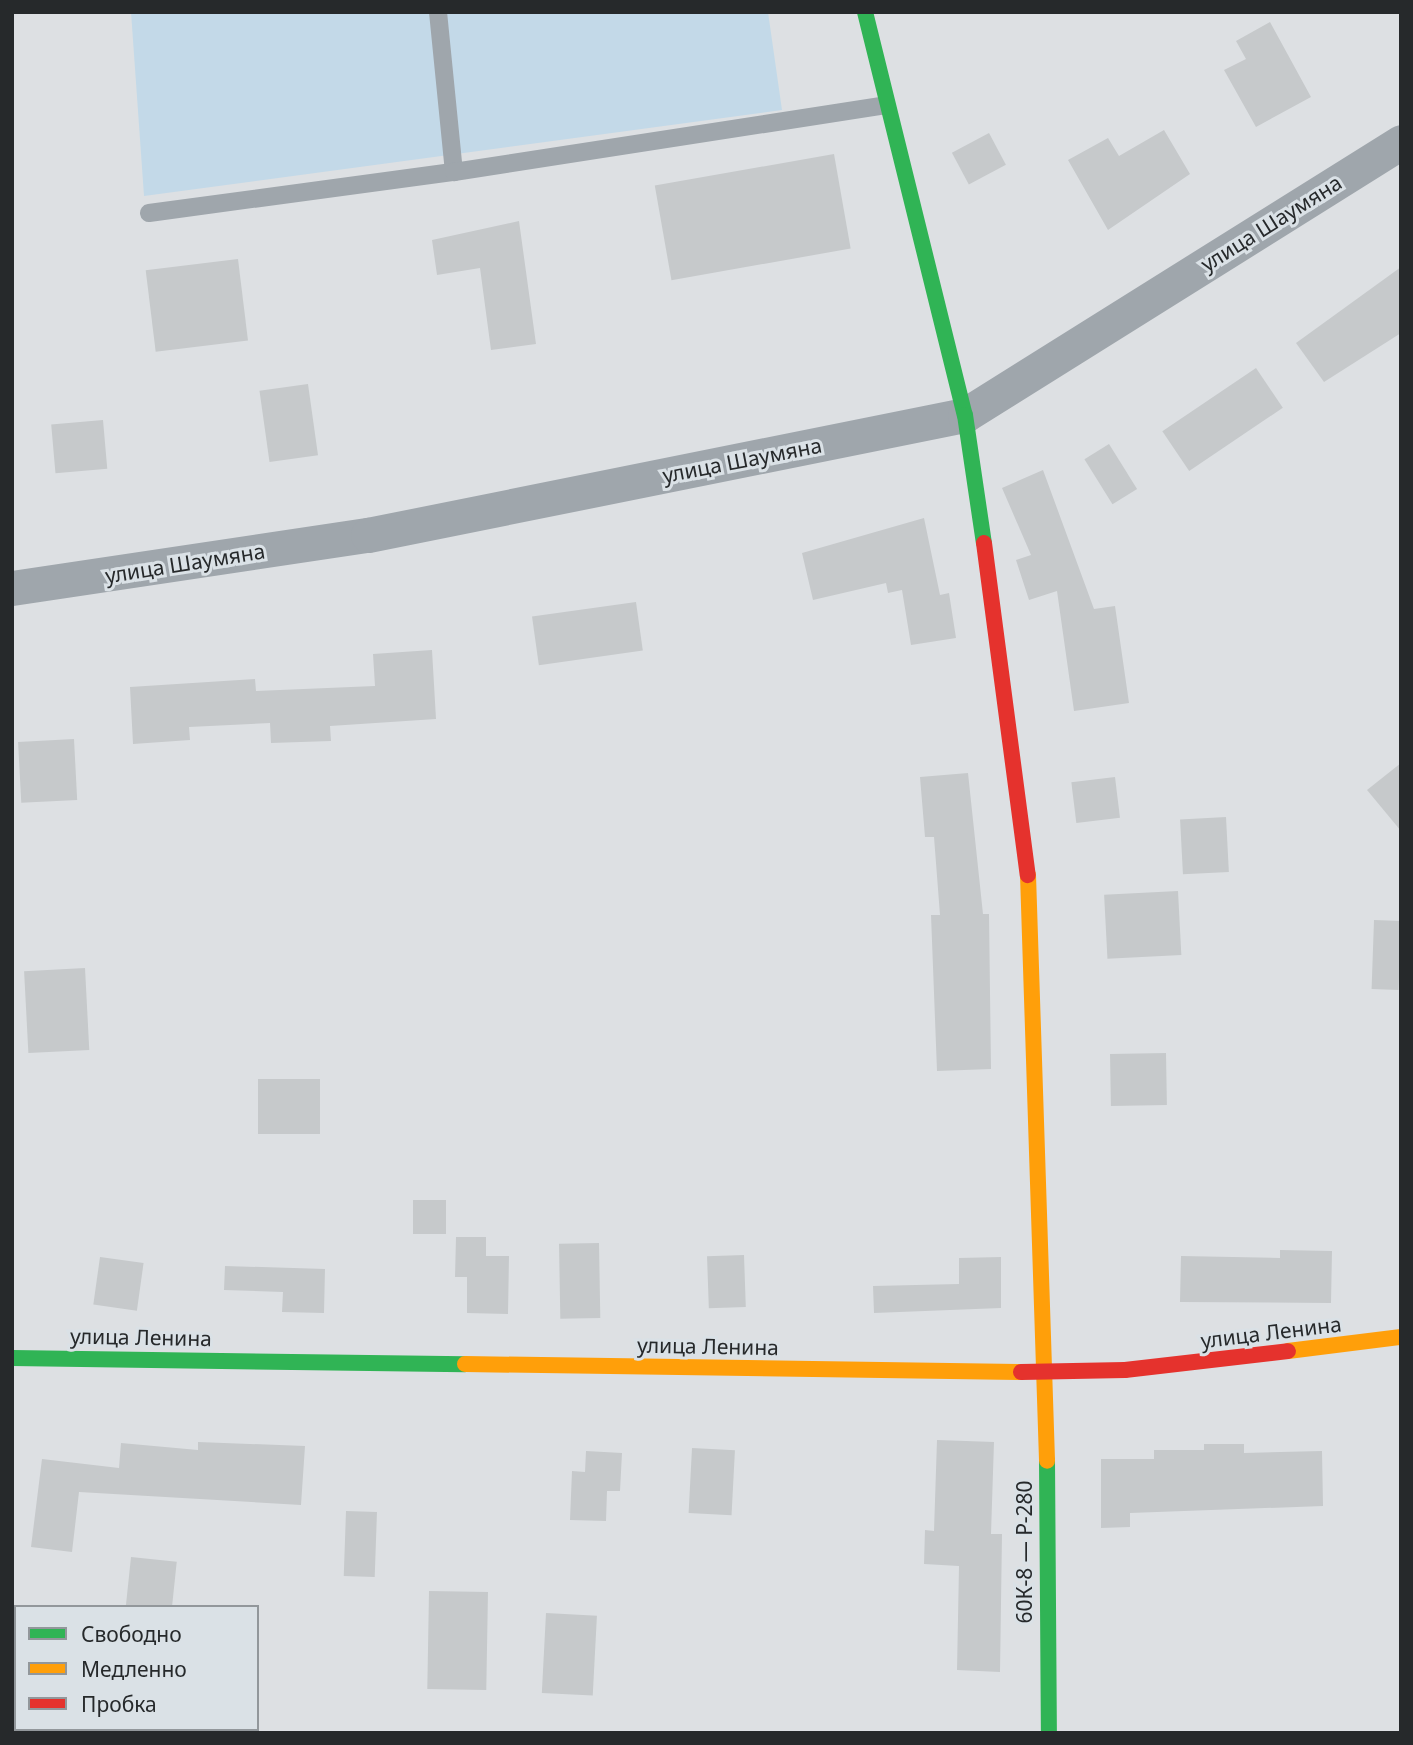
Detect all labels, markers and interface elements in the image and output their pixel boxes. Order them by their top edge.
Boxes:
street label: улица Шаумяна [1196,169,1346,277]
street label: улица Шаумяна [660,432,824,488]
street label: улица Шаумяна [103,538,267,588]
street label: улица Ленина [1199,1311,1343,1353]
street label: улица Ленина [70,1323,212,1351]
street label: улица Ленина [637,1332,779,1360]
street label: 60К-8 — Р-280 [1011,1481,1037,1623]
legend [14,1605,259,1731]
text: Свободно [81,1620,182,1648]
text: Медленно [81,1655,187,1683]
text: Пробка [81,1690,157,1718]

